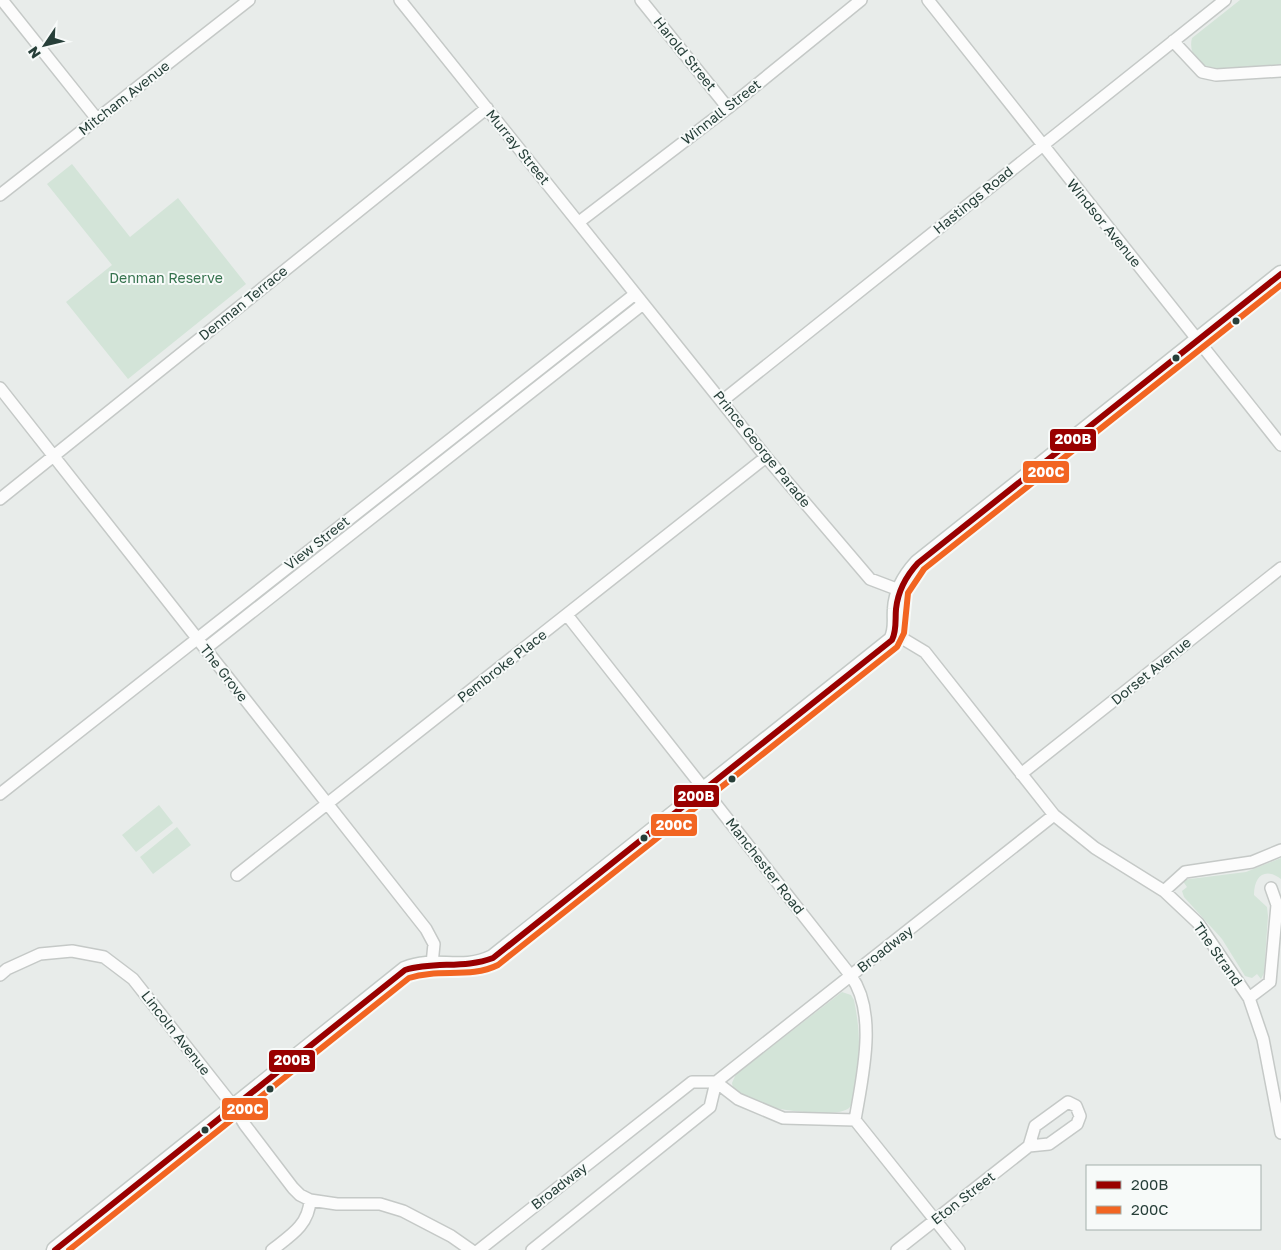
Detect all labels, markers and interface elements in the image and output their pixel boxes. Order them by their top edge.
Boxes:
street label: Harold Street [650,13,720,94]
north arrow [20,20,70,70]
text: N [24,44,44,62]
street label: Mitcham Avenue [75,57,173,138]
street label: Winnall Street [678,75,764,148]
street label: Murray Street [483,106,554,188]
street label: Hastings Road [929,162,1016,237]
street label: Windsor Avenue [1064,175,1145,270]
street label: Denman Terrace [195,262,290,343]
park label: Denman Reserve [109,269,223,286]
unlabelled marker [1231,316,1241,326]
unlabelled marker [1171,353,1181,363]
street label: Prince George Parade [710,387,815,510]
line badge: 200B [1049,428,1097,452]
text: 200B [1055,430,1091,447]
line badge: 200C [1022,460,1070,484]
text: 200C [1028,463,1064,480]
street label: View Street [281,512,352,573]
street label: Pembroke Place [454,626,550,706]
street label: Dorset Avenue [1107,633,1194,708]
street label: The Grove [197,641,252,705]
unlabelled marker [727,774,737,784]
line badge: 200B [673,784,720,808]
text: 200B [678,787,714,804]
line badge: 200C [650,813,698,837]
street label: Manchester Road [723,814,808,917]
text: 200C [656,816,692,833]
unlabelled marker [639,833,649,843]
street label: The Strand [1190,919,1246,989]
street label: Broadway [853,921,916,976]
street label: Lincoln Avenue [138,987,215,1078]
line badge: 200B [268,1049,316,1073]
text: 200B [274,1051,310,1068]
unlabelled marker [265,1084,275,1094]
line badge: 200C [221,1097,269,1121]
text: 200C [227,1100,263,1117]
unlabelled marker [200,1125,210,1135]
street label: Broadway [527,1158,590,1213]
legend [1086,1165,1261,1230]
street label: Eton Street [927,1167,998,1228]
text: 200B [1131,1175,1168,1193]
text: 200C [1131,1200,1169,1218]

